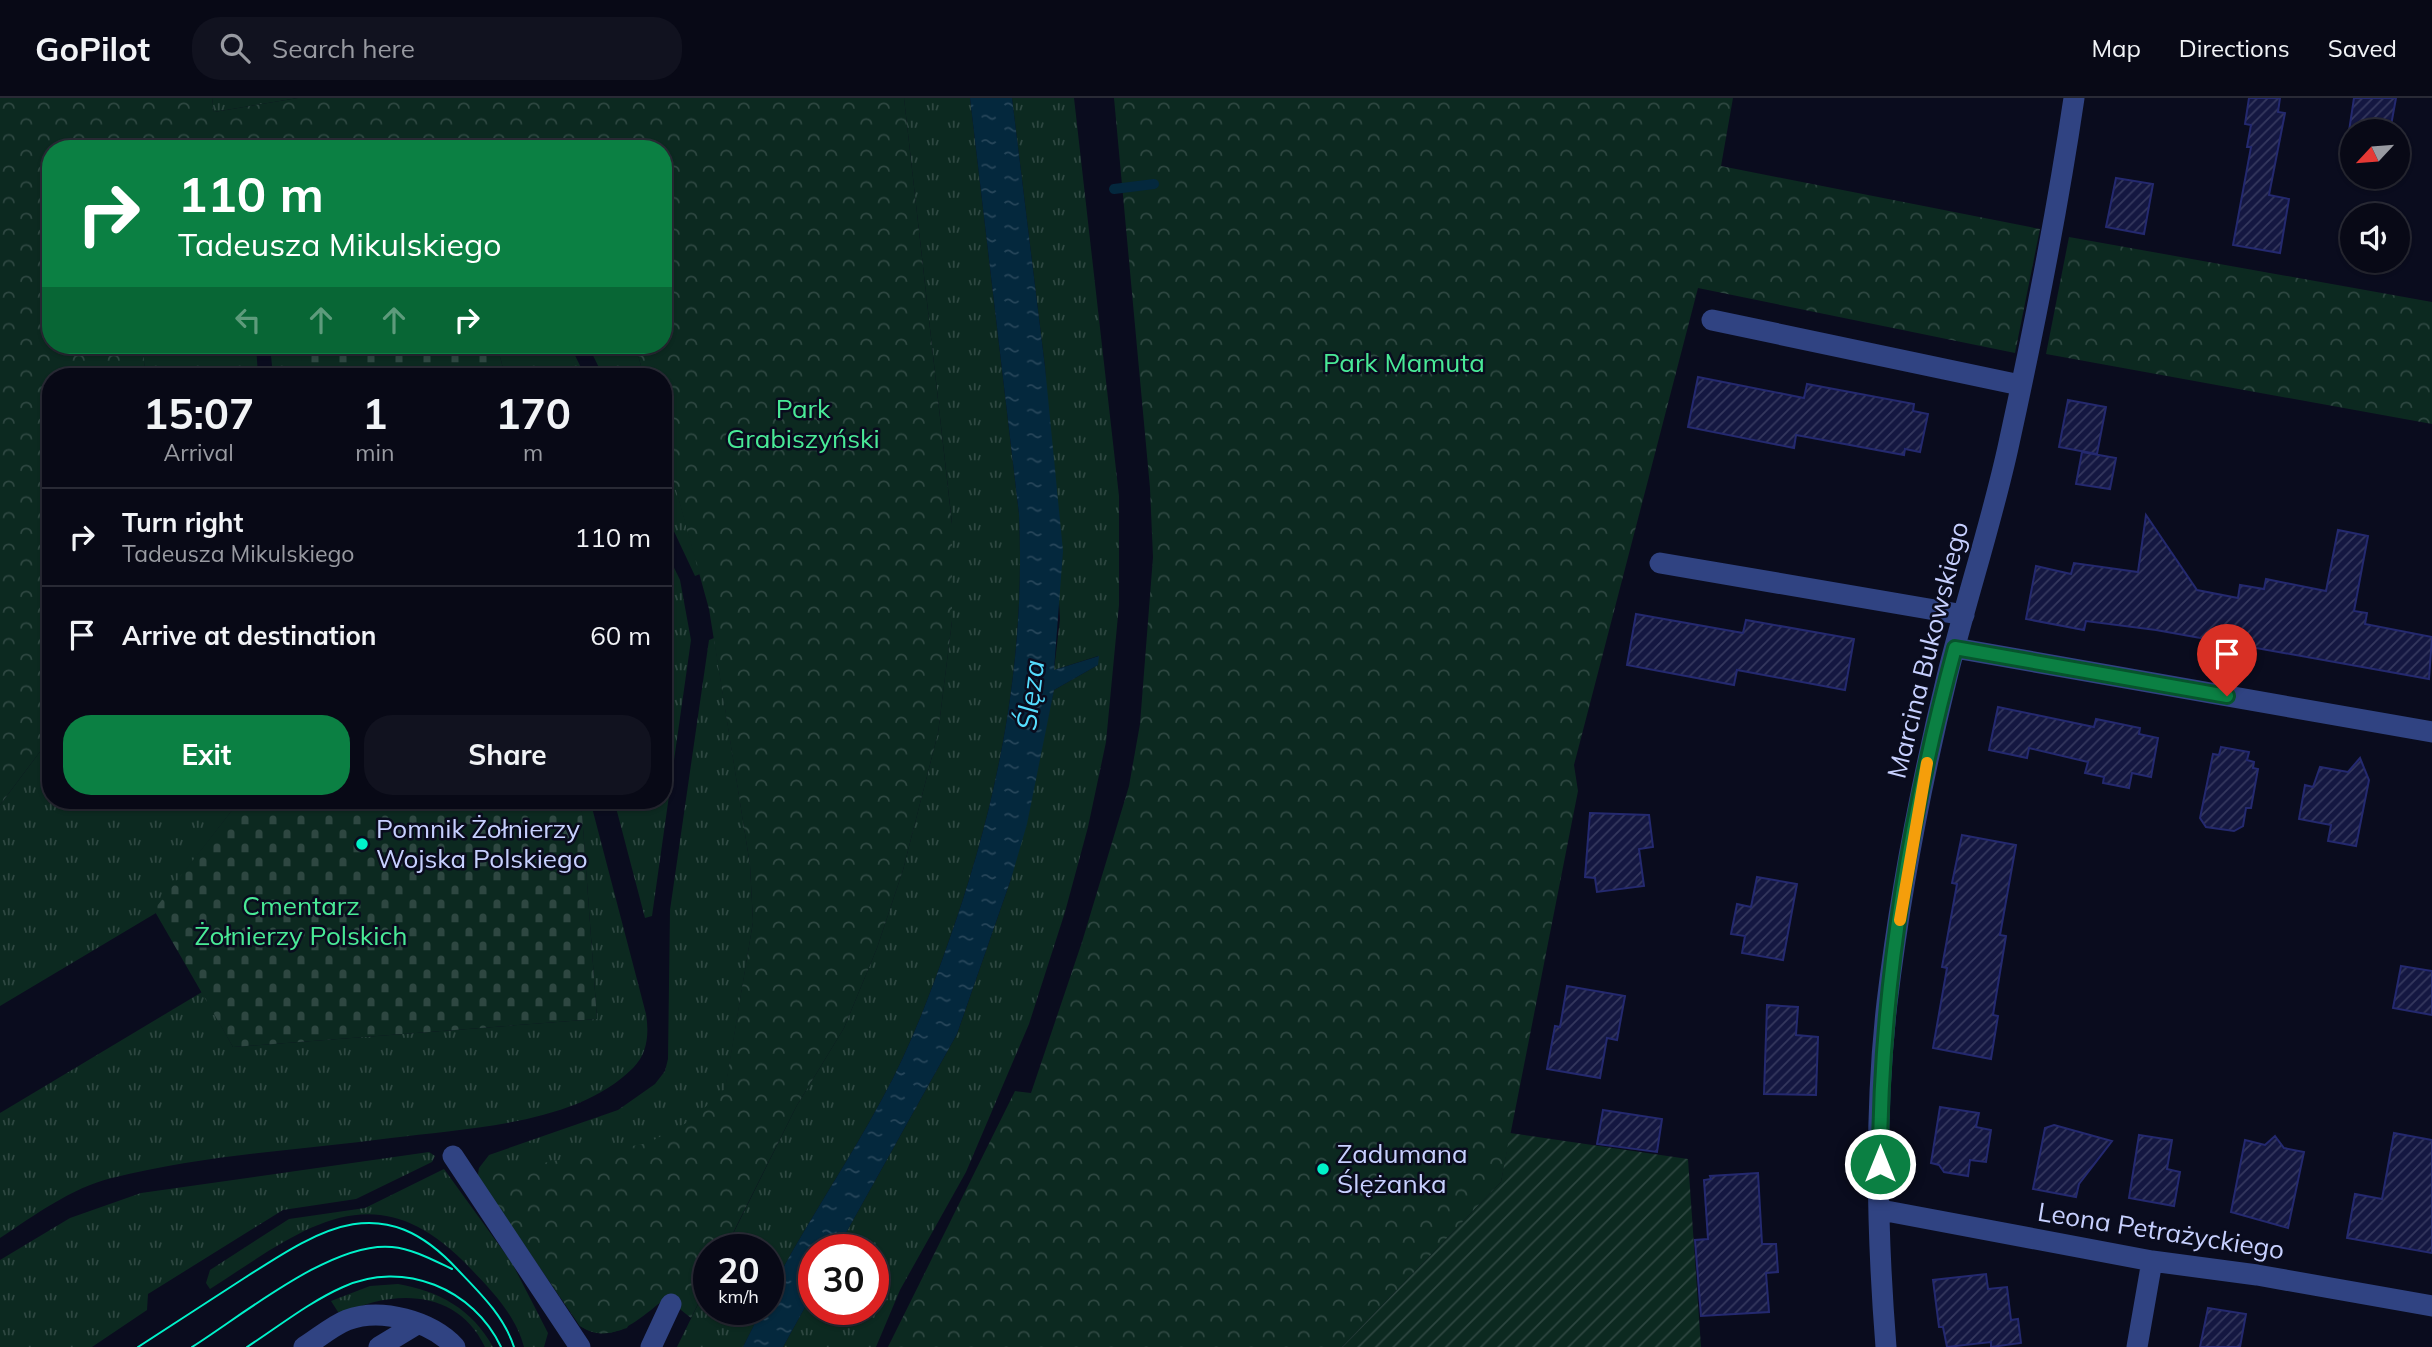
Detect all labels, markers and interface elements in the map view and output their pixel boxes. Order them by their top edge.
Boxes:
search box [192,17,682,80]
text: GoPilot [35,28,150,69]
icon: search [216,29,254,67]
text: Search here [272,32,415,65]
text: Map [2091,33,2141,63]
text: Directions [2179,33,2290,63]
text: Saved [2328,33,2397,63]
north arrow [2340,119,2410,189]
map controls [2340,119,2410,273]
text: 110 m [178,163,324,224]
icon: right [63,168,154,259]
button: sound [2340,203,2410,273]
text: Tadeusza Mikulskiego [178,224,501,264]
icon: left [229,301,267,339]
icon: ahead [302,301,340,339]
icon: ahead [375,301,413,339]
icon: right [448,301,486,339]
park label: Park Mamuta [1323,346,1485,379]
text: 15:07 [143,387,254,440]
text: 1 [362,387,387,440]
text: 170 [495,387,571,440]
park label: Park Grabiszyński [726,392,880,455]
text: Arrival [163,438,234,467]
text: min [355,438,394,467]
text: m [523,438,543,467]
text: Turn right [122,506,243,539]
icon: right [63,518,101,556]
street label: Marcina Bukowskiego [1880,518,1975,782]
text: 110 m [575,521,651,554]
text: Tadeusza Mikulskiego [122,539,354,568]
icon: arrive [63,616,101,654]
text: Arrive at destination [122,619,377,652]
text: 60 m [590,619,651,652]
pin [2197,624,2257,696]
icon: arrive [2208,635,2246,673]
water label: Ślęza [1008,658,1051,732]
button: Exit [63,715,350,795]
button: Share [364,715,651,795]
place label: Pomnik Żołnierzy Wojska Polskiego [376,812,587,875]
marker: Pomnik Żołnierzy Wojska Polskiego [354,836,370,852]
park label: Cmentarz Żołnierzy Polskich [194,889,408,952]
position arrow [1843,1127,1917,1201]
place label: Zadumana Ślężanka [1337,1137,1468,1200]
marker: Zadumana Ślężanka [1315,1161,1331,1177]
street label: Leona Petrażyckiego [2035,1195,2287,1266]
speed limit sign: 30 [798,1234,889,1325]
text: 20 [717,1248,760,1292]
text: km/h [718,1285,759,1308]

